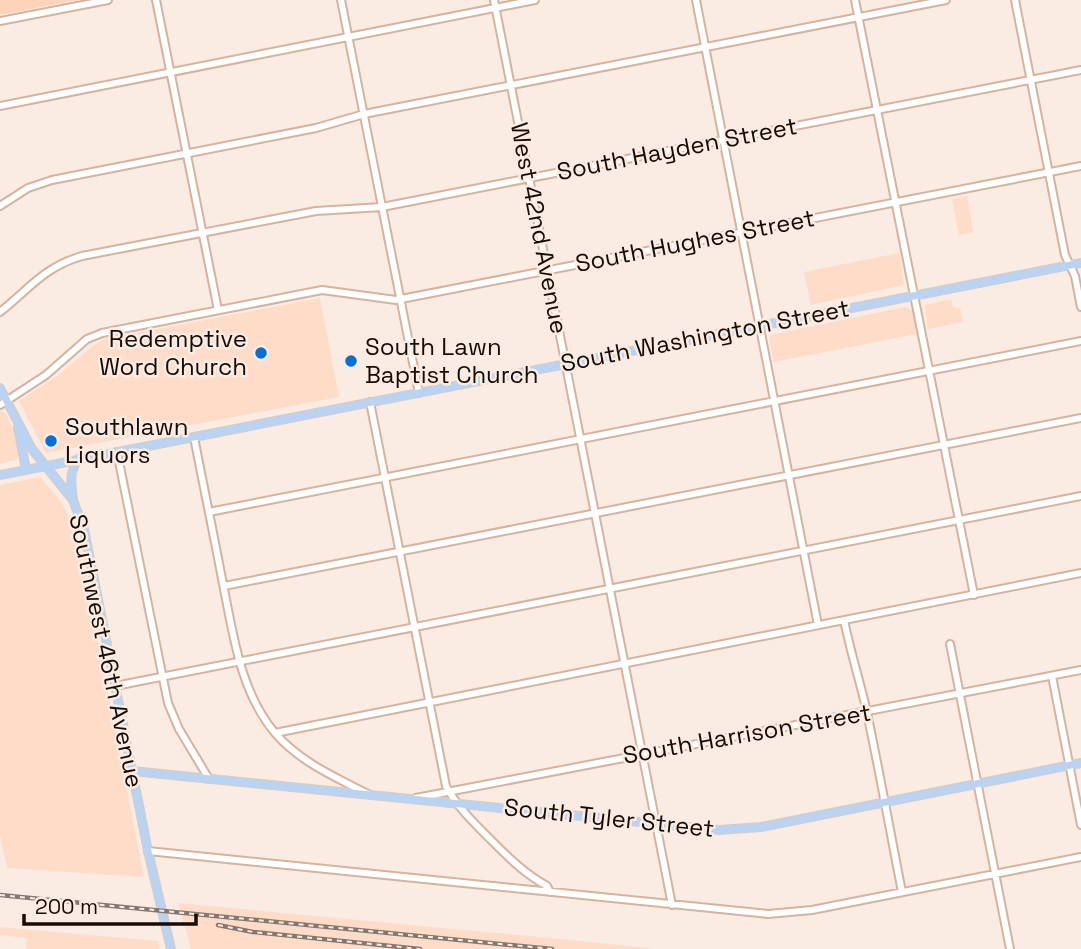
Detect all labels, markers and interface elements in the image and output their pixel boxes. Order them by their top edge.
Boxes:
street label: South Hayden Street [554,110,800,187]
street label: West 42nd Avenue [504,120,575,336]
street label: South Hughes Street [573,202,817,279]
street label: South Washington Street [558,292,852,379]
place label: Redemptive Word Church [99,323,247,382]
place label: South Lawn Baptist Church [365,331,538,390]
marker: Redemptive Word Church [253,345,269,361]
marker: South Lawn Baptist Church [343,353,359,369]
place label: Southlawn Liquors [65,411,188,470]
marker: Southlawn Liquors [43,433,59,449]
street label: Southwest 46th Avenue [62,511,151,790]
street label: South Harrison Street [620,696,873,771]
street label: South Tyler Street [502,791,716,844]
scale bar [24,883,196,927]
text: 200 m [35,893,98,920]

